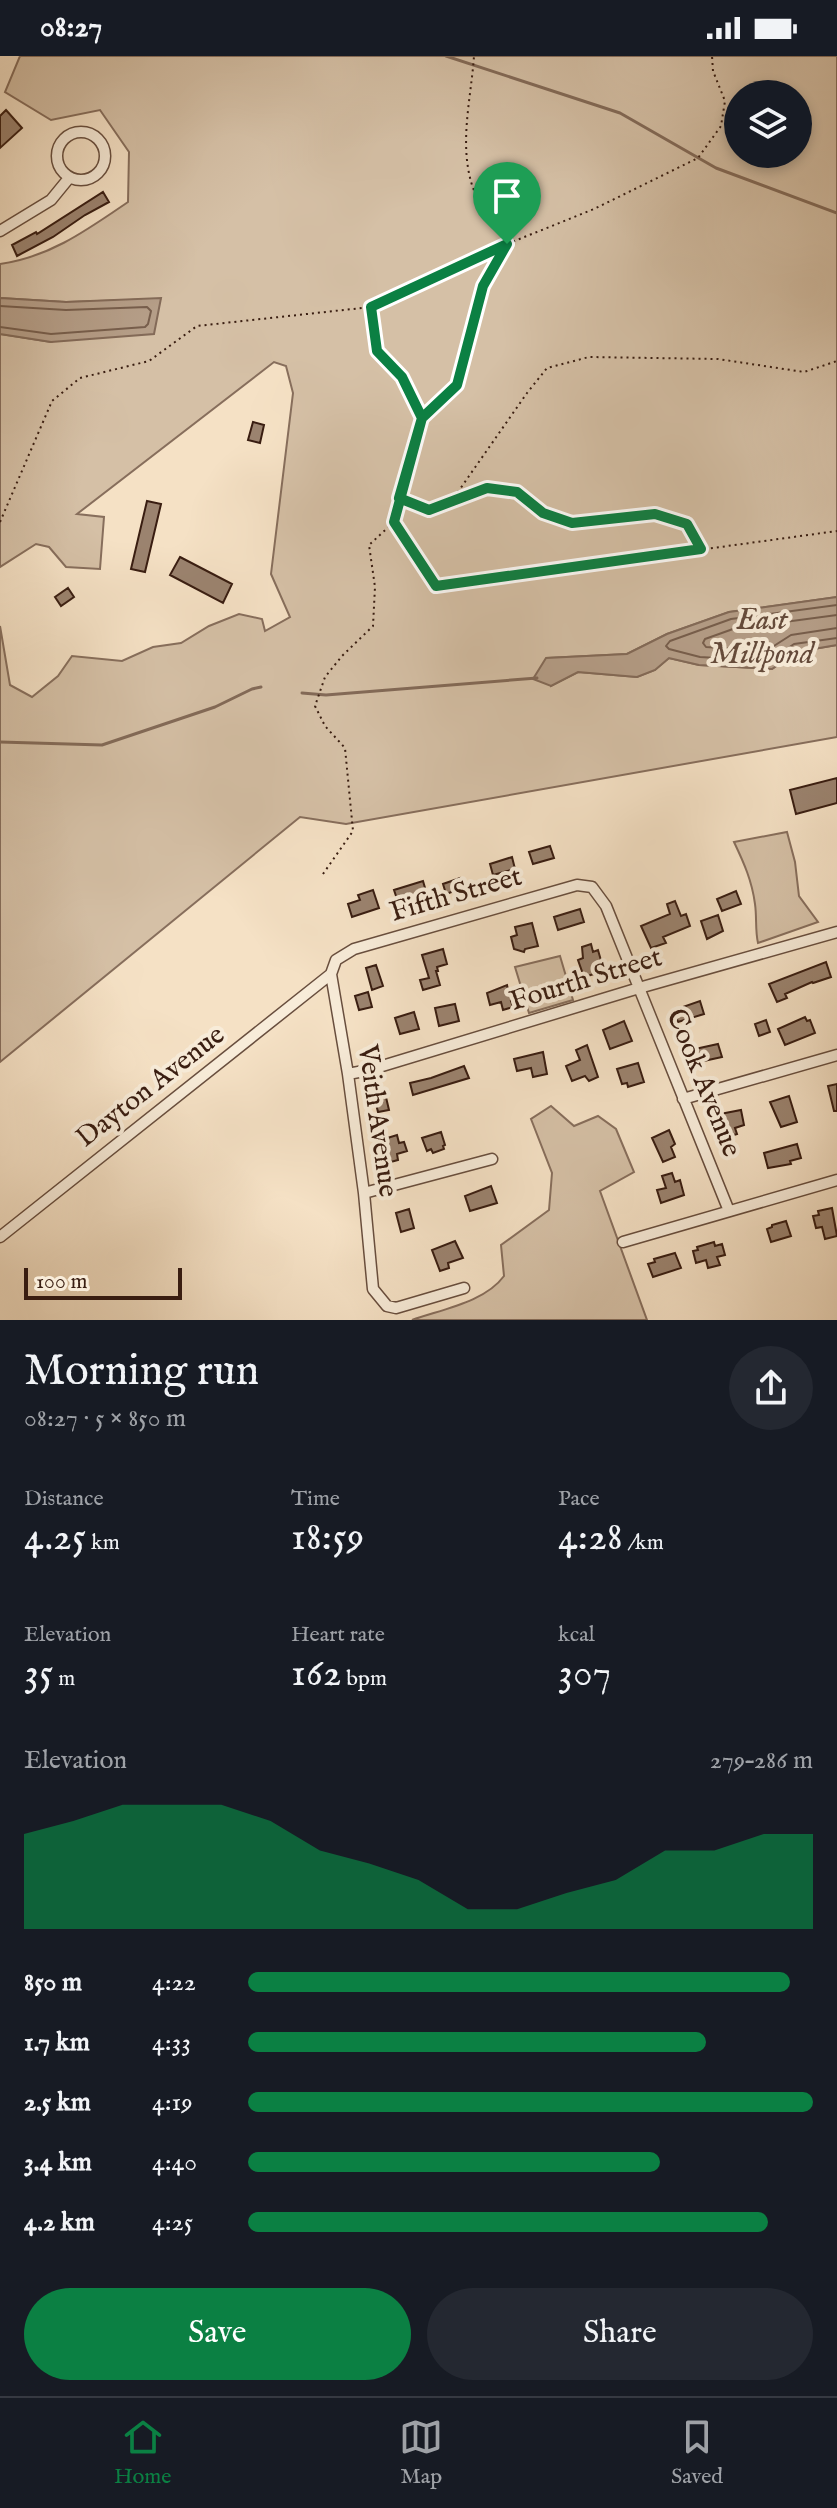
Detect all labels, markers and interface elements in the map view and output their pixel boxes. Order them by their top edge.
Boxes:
text: 08:27 [40,9,102,47]
map controls [724,80,812,168]
button: layers [724,80,812,168]
pin [473,162,541,244]
icon: arrive [485,174,529,218]
water label: East Millpond [710,602,816,674]
street label: Fifth Street [386,859,526,931]
street label: Fourth Street [506,940,667,1020]
street label: Cook Avenue [657,1004,749,1162]
street label: Dayton Avenue [70,1018,232,1156]
street label: Veith Avenue [349,1042,405,1199]
scale bar [24,1264,182,1300]
text: 100 m [36,1268,88,1296]
text: Morning run [24,1344,259,1400]
button: share [729,1346,813,1430]
text: 08:27 · 5 × 850 m [24,1402,186,1435]
text: Distance [24,1485,104,1513]
text: Time [291,1485,340,1513]
text: Pace [558,1485,600,1513]
text: 4.25 [24,1513,86,1564]
text: 18:59 [291,1513,364,1564]
text: 4:28 [558,1513,623,1564]
text: km [86,1529,120,1557]
text: /km [623,1529,664,1557]
text: Elevation [24,1621,111,1649]
text: Heart rate [291,1621,385,1649]
text: kcal [558,1621,595,1649]
text: 35 [24,1649,53,1700]
text: 162 [291,1649,342,1700]
text: 307 [558,1649,611,1700]
text: m [53,1665,75,1693]
text: bpm [342,1665,387,1693]
text: Elevation [24,1744,127,1777]
text: 279–286 m [710,1744,813,1777]
text: 850 m [24,1966,82,1999]
text: 4:22 [152,1966,196,1999]
text: 1.7 km [24,2026,90,2059]
text: 4:33 [152,2026,191,2059]
text: 2.5 km [24,2086,91,2119]
text: 4:19 [152,2086,193,2119]
text: 3.4 km [24,2146,92,2179]
text: 4:40 [152,2146,197,2179]
text: 4.2 km [24,2206,95,2239]
text: 4:25 [152,2206,193,2239]
button: Save [24,2288,411,2380]
button: Share [427,2288,813,2380]
tab: Home [114,2415,171,2491]
tab: Map [399,2415,443,2491]
tab: Saved [671,2415,723,2491]

